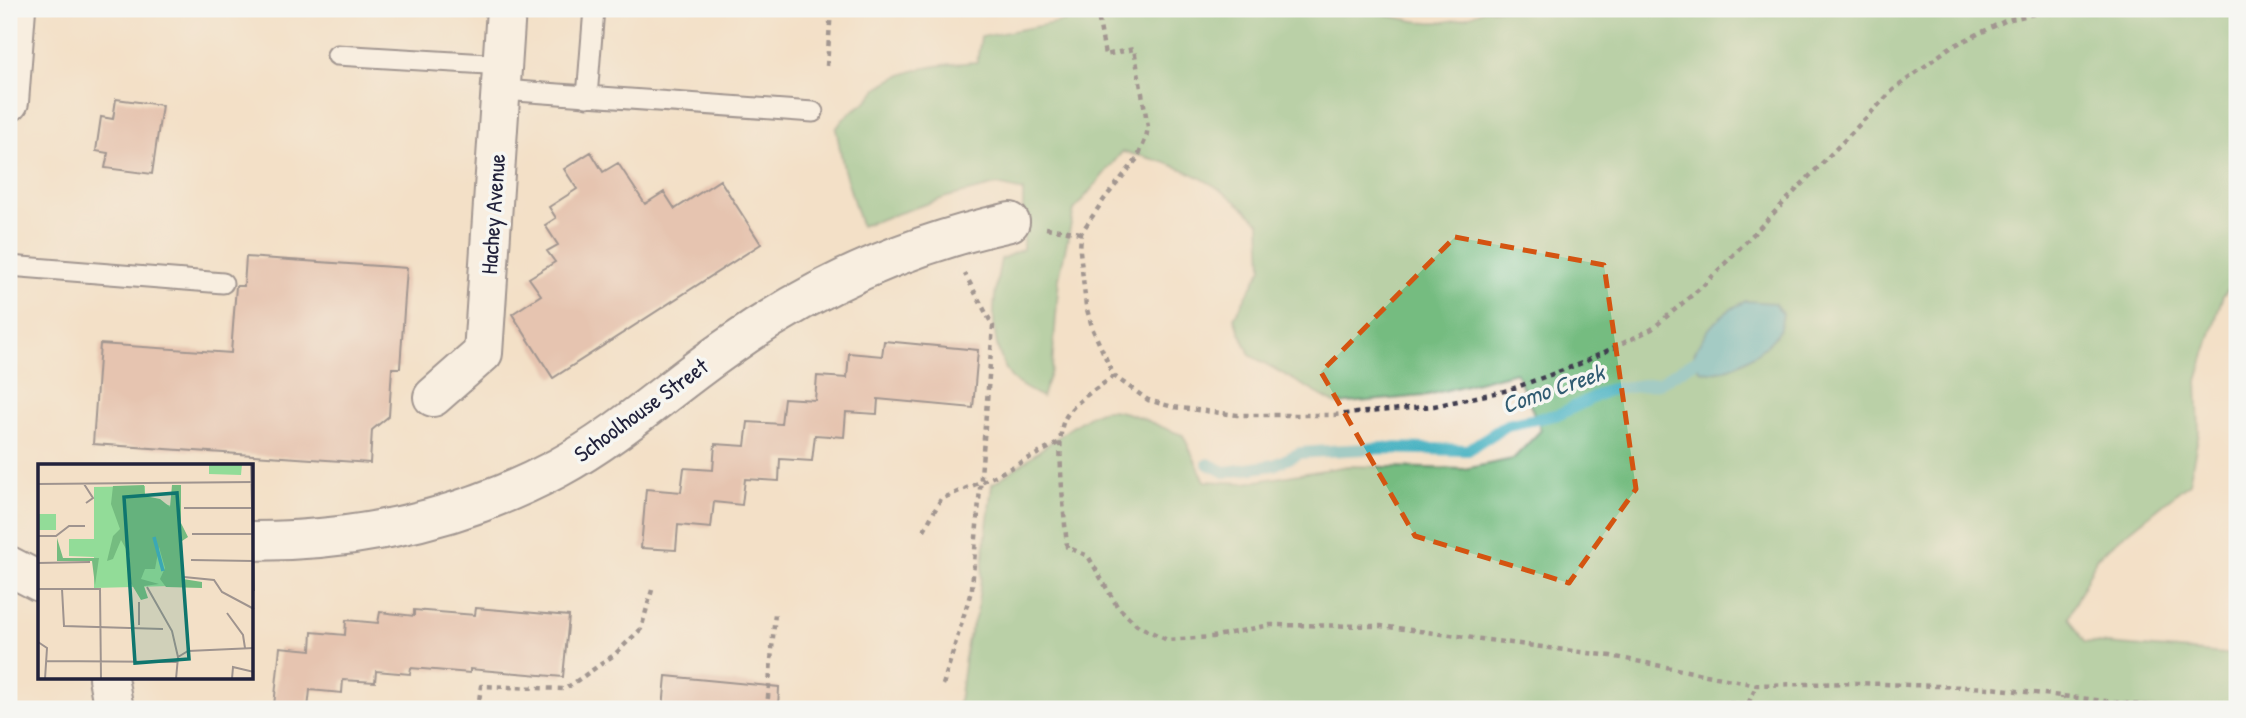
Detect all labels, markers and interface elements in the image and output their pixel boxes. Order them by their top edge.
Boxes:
street label: Hachey Avenue [473,153,512,275]
street label: Schoolhouse Street [567,350,715,469]
water label: Como Creek [1497,355,1610,420]
inset map [38,464,254,680]

